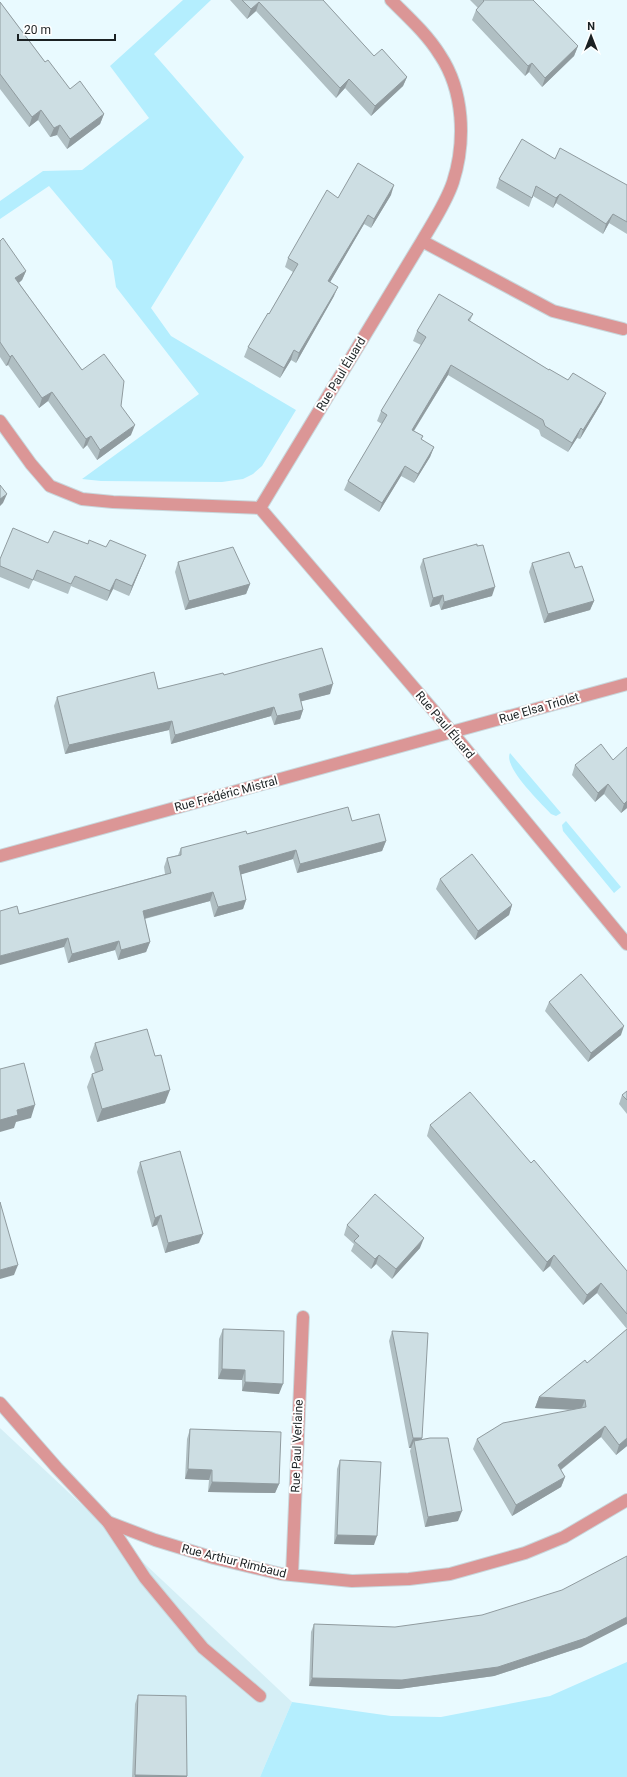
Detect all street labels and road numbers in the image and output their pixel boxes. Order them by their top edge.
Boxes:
street label: Rue Paul Éluard [313,334,369,413]
street label: Rue Paul Éluard [413,688,478,761]
street label: Rue Elsa Triolet [498,690,581,726]
street label: Rue Frédéric Mistral [173,773,279,815]
street label: Rue Paul Verlaine [288,1399,306,1493]
street label: Rue Arthur Rimbaud [180,1541,288,1581]

